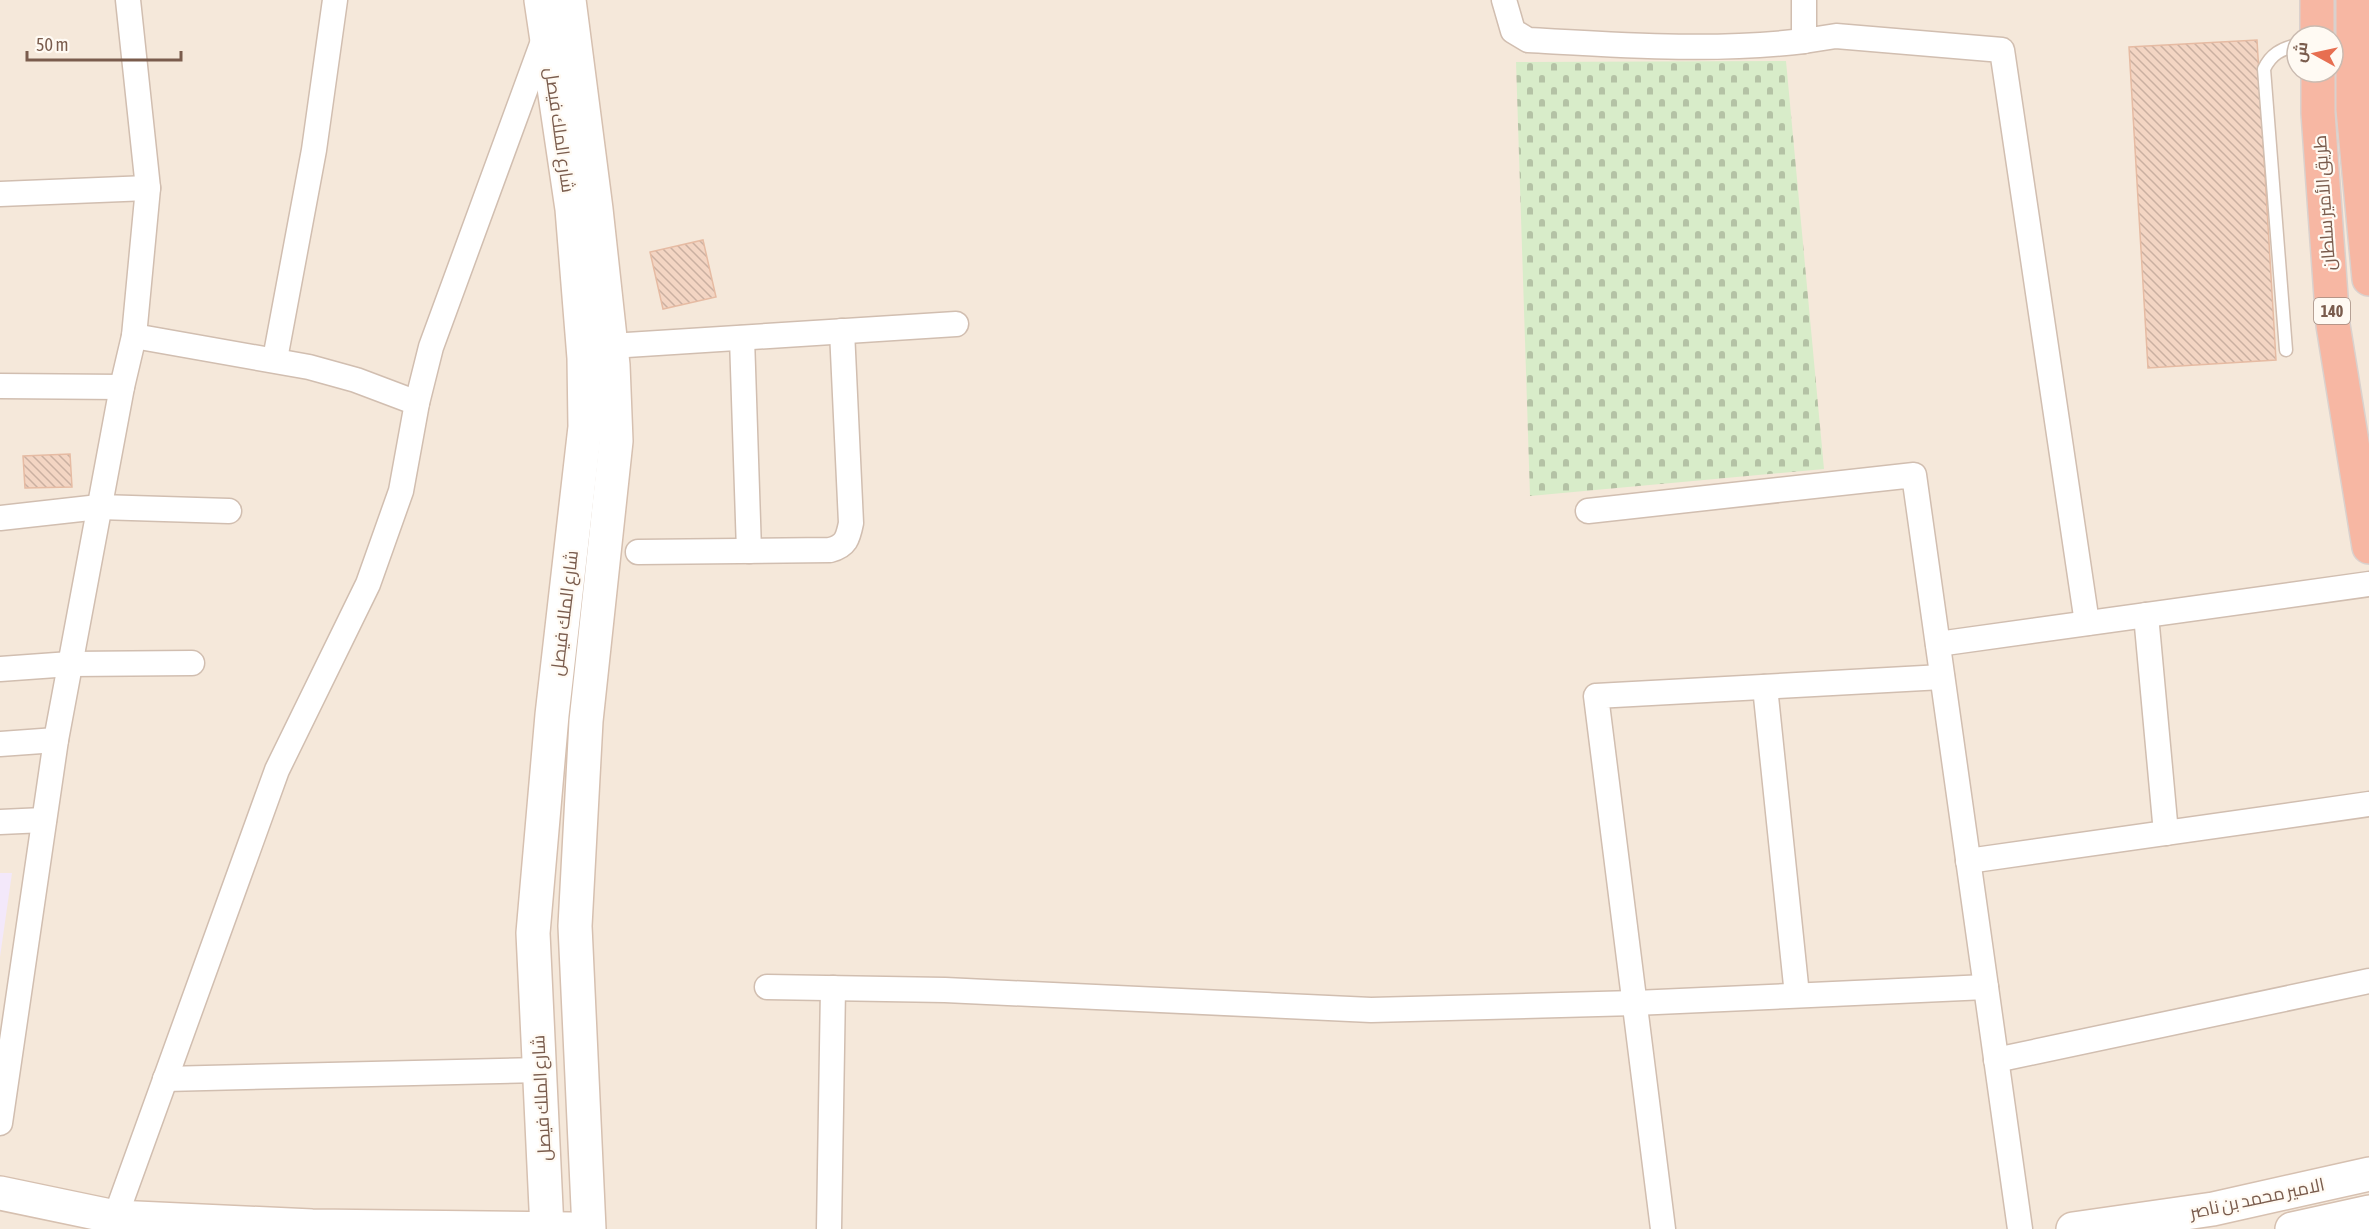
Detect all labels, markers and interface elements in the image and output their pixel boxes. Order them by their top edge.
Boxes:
scale bar [27,24,182,62]
north arrow [2285,24,2345,84]
text: 50 m [36,34,68,55]
text: ش [2290,40,2311,63]
street label: شارع الملك فيصل [539,66,579,194]
street label: طريق الأمير سلطان [2309,134,2341,272]
road number: 140 [2314,298,2350,324]
street label: شارع الملك فيصل [546,549,584,677]
street label: شارع الملك فيصل [527,1034,557,1162]
street label: الامير محمد بن ناصر [2187,1173,2327,1224]

